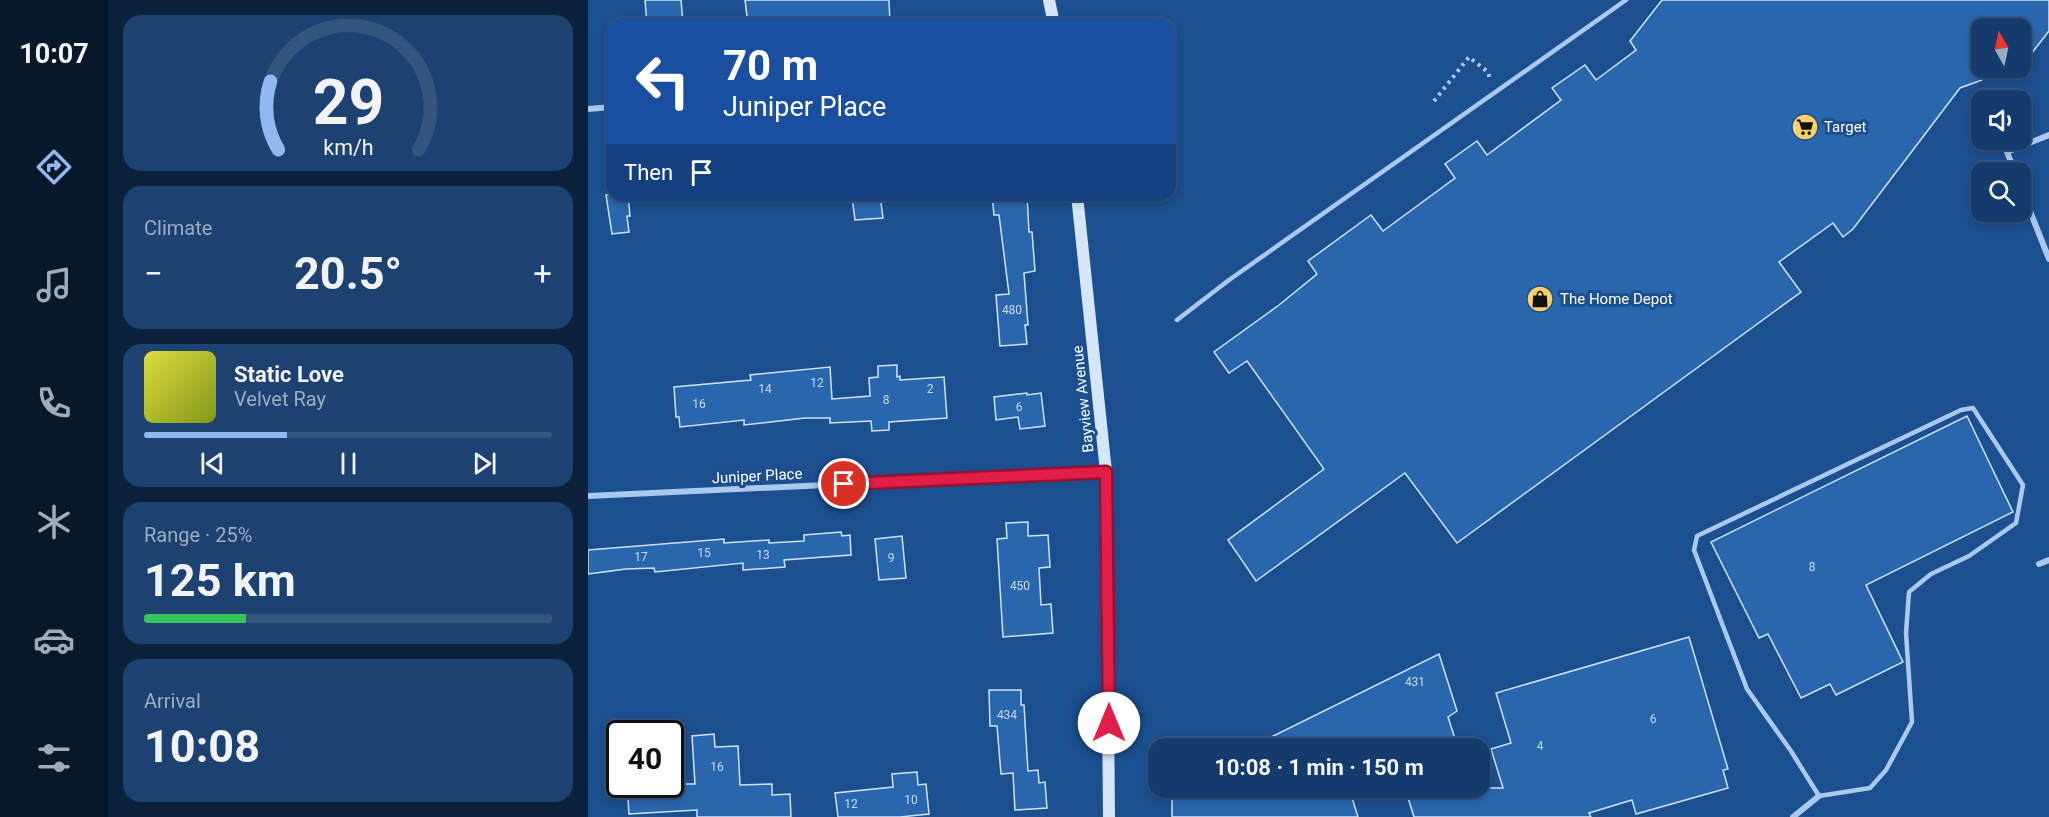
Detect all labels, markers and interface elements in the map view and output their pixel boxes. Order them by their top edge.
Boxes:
north arrow [1971,18,2031,78]
map controls [1971,18,2031,222]
text: 10:07 [19,38,89,70]
text: 70 m [723,41,818,90]
icon: left [624,42,702,120]
text: 29 [312,66,384,139]
button: sound [1971,90,2031,150]
text: Juniper Place [723,91,886,123]
supermarket icon: Target [1790,112,1820,142]
place label: Target [1824,118,1867,136]
text: km/h [323,135,373,160]
icon: directions [33,146,75,188]
icon: arrive [685,156,718,189]
text: Then [624,160,673,185]
button: search [1971,162,2031,222]
text: Climate [144,216,212,240]
text: 20.5° [294,247,402,300]
text: − [144,254,163,293]
text: + [533,254,552,293]
icon: music [33,264,75,306]
shop icon: The Home Depot [1525,284,1555,314]
place label: The Home Depot [1560,290,1673,308]
house number: 480 [1002,303,1022,317]
street label: Bayview Avenue [1068,345,1098,453]
text: Static Love [234,362,344,387]
house number: 12 [810,376,824,390]
icon: phone [33,382,75,424]
house number: 14 [758,382,772,396]
house number: 2 [927,382,934,396]
text: Velvet Ray [234,387,326,411]
house number: 8 [883,393,890,407]
house number: 16 [692,397,706,411]
house number: 6 [1016,400,1023,414]
icon: previous [196,447,229,480]
icon: pause [332,447,365,480]
icon: next [468,447,501,480]
pin [818,458,869,509]
street label: Juniper Place [711,465,803,487]
icon: arrive [827,467,860,500]
icon: climate [33,501,75,543]
text: Range · 25% [144,523,252,547]
house number: 15 [697,546,711,560]
house number: 13 [756,548,770,562]
house number: 17 [634,550,648,564]
house number: 9 [888,551,894,565]
text: 125 km [144,554,296,607]
house number: 8 [1809,560,1816,574]
house number: 450 [1010,579,1030,593]
icon: car [33,619,75,661]
house number: 431 [1405,675,1425,689]
text: Arrival [144,689,201,713]
position arrow [1077,691,1141,755]
house number: 434 [997,708,1017,722]
house number: 6 [1650,712,1657,726]
text: 10:08 [144,720,260,773]
speed limit sign: 40 [606,720,684,798]
icon: filters [33,737,75,779]
house number: 4 [1537,739,1544,753]
text: 10:08 · 1 min · 150 m [1214,755,1424,780]
house number: 16 [710,760,724,774]
house number: 10 [904,793,918,807]
house number: 12 [844,797,858,811]

